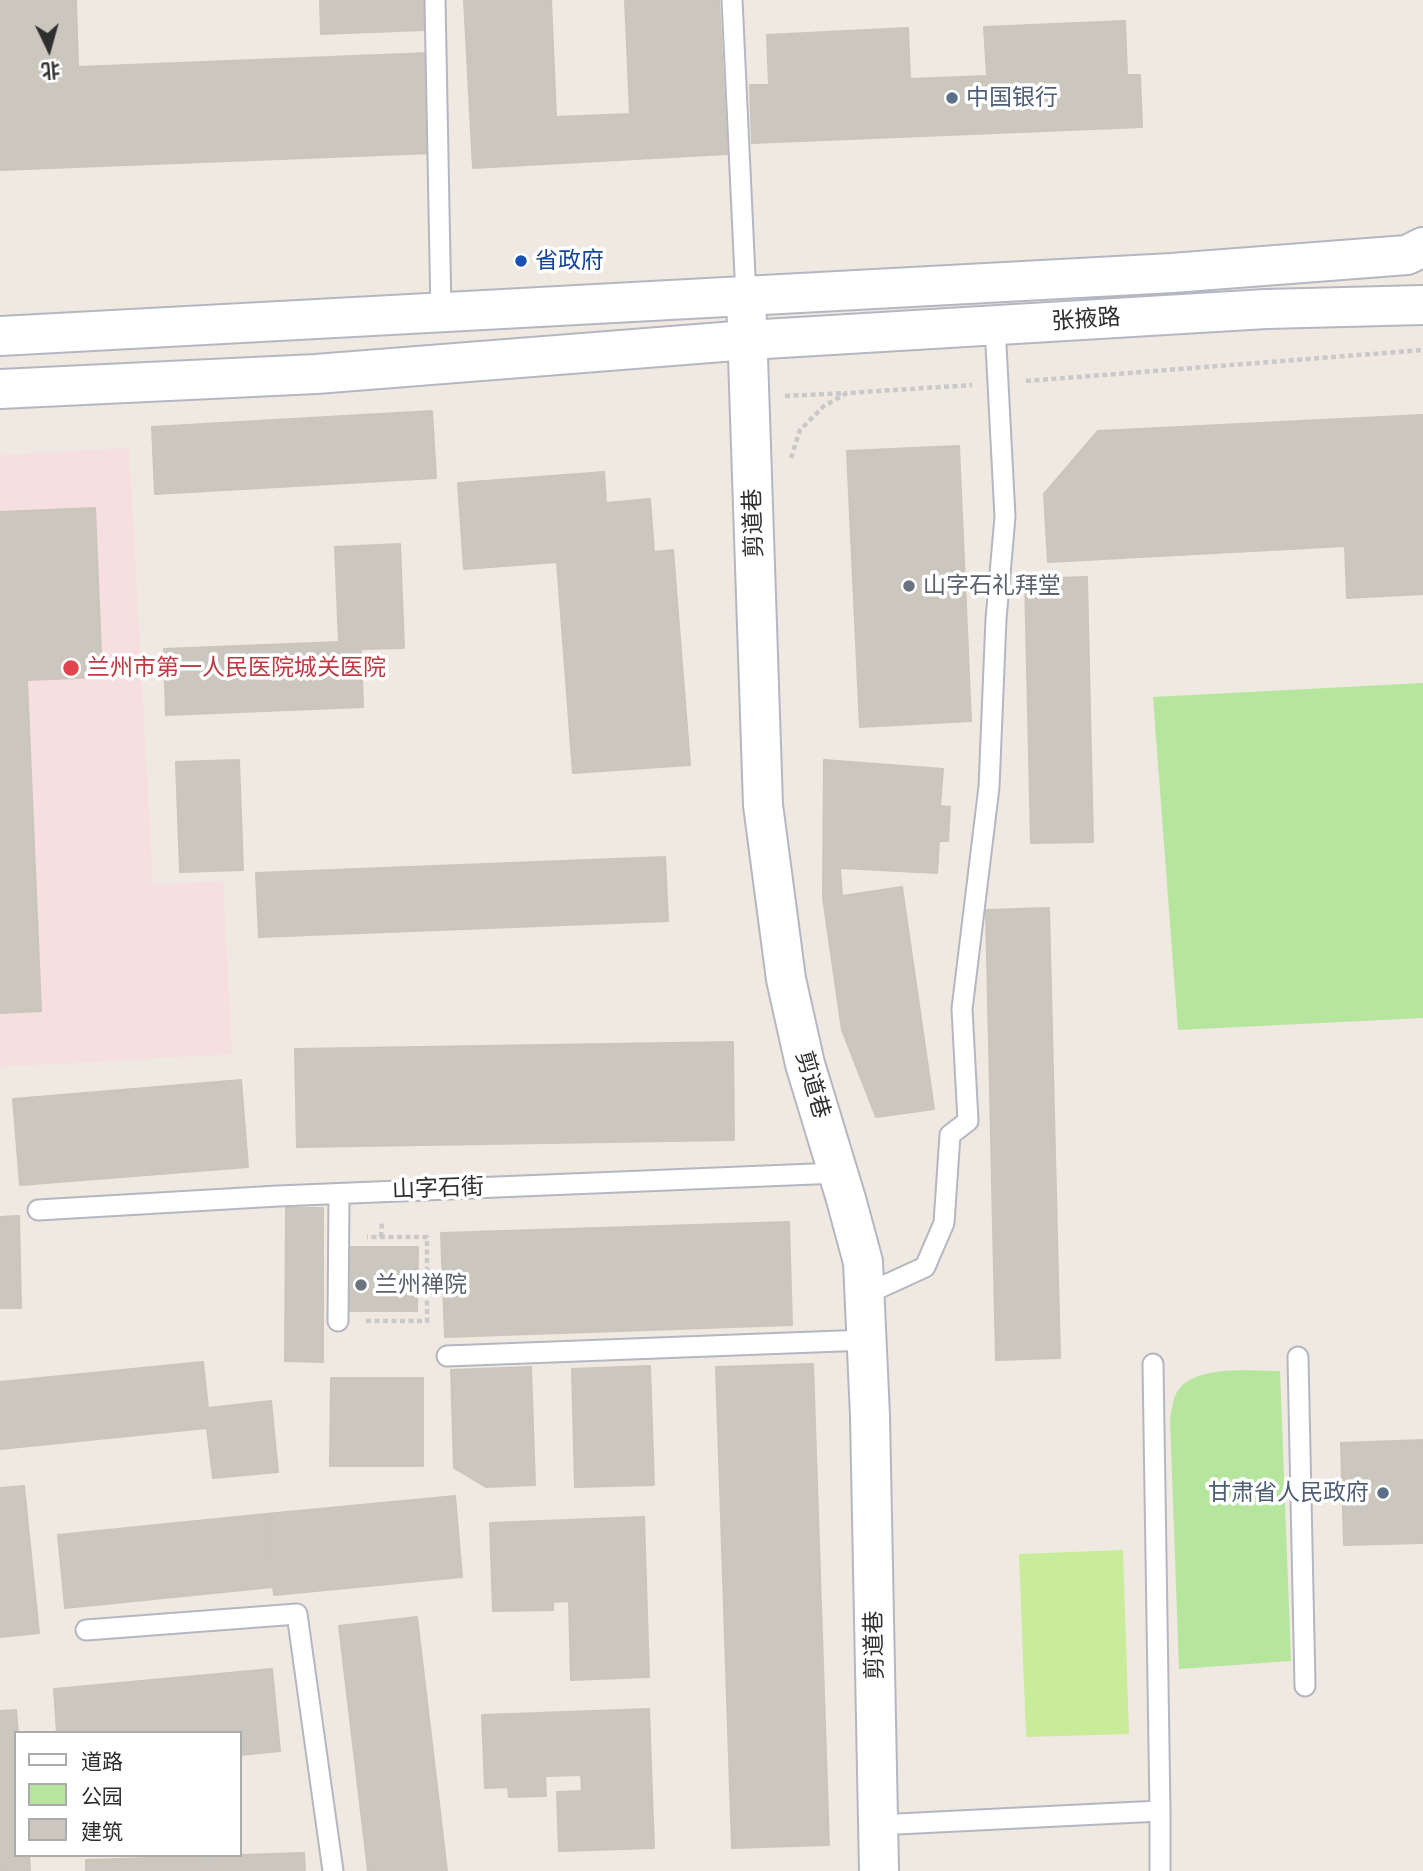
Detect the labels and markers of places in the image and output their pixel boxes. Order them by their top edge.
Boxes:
place label: 中国银行 [966,84,1058,112]
marker: 中国银行 [944,90,960,106]
place label: 省政府 [535,247,604,275]
marker: 省政府 [513,253,529,269]
place label: 山字石礼拜堂 [923,572,1061,600]
marker: 山字石礼拜堂 [901,578,917,594]
place label: 兰州市第一人民医院城关医院 [87,654,386,682]
marker: 兰州市第一人民医院城关医院 [61,658,81,678]
place label: 兰州禅院 [375,1271,467,1299]
marker: 兰州禅院 [353,1277,369,1293]
place label: 甘肃省人民政府 [1208,1479,1369,1507]
marker: 甘肃省人民政府 [1375,1485,1391,1501]

